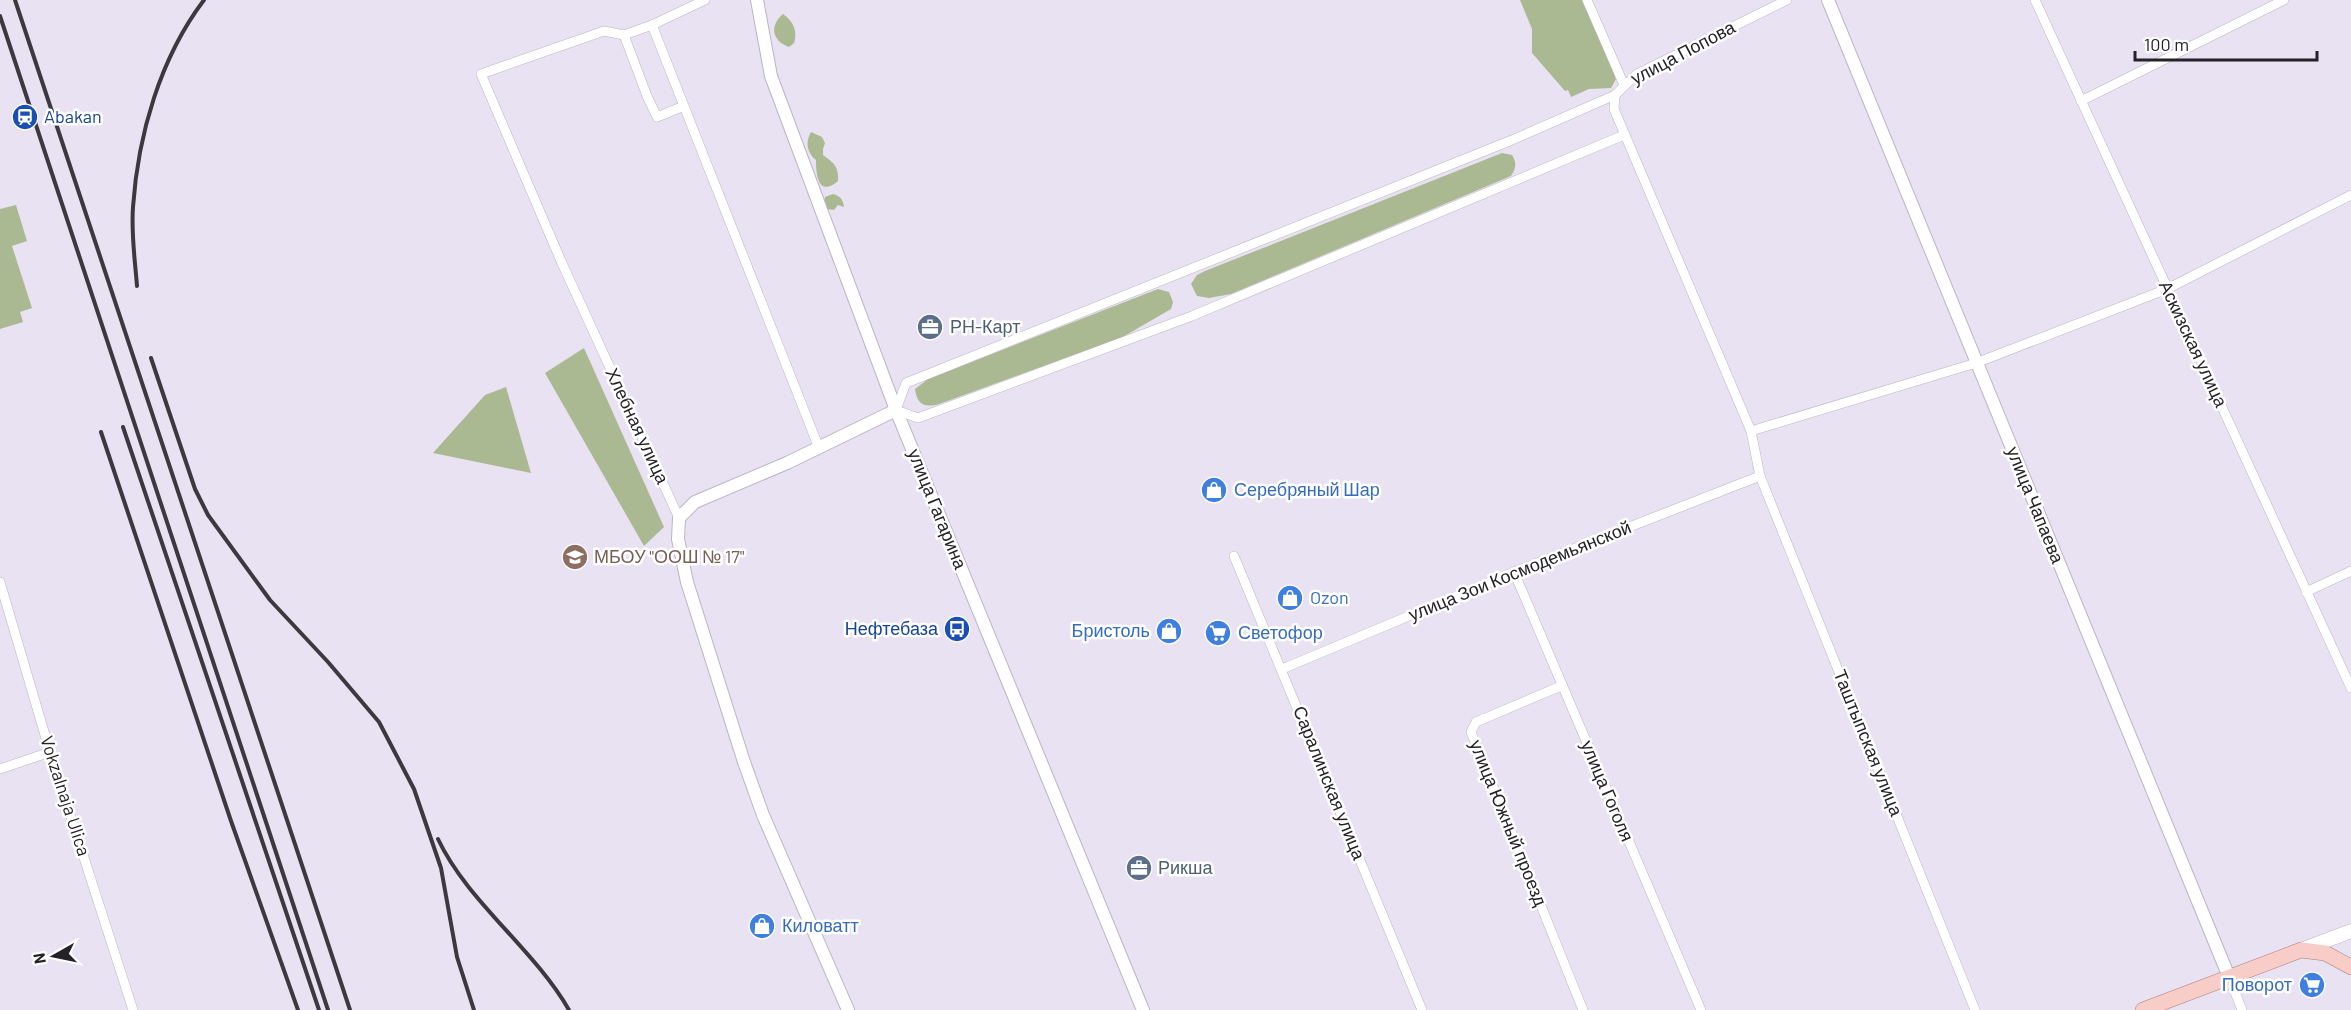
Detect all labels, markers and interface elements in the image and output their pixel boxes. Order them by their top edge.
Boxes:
street label: улица Попова [1627,15,1739,89]
scale bar [2135,24,2316,62]
text: 100 m [2144,33,2189,55]
station icon: Abakan [10,102,40,132]
place label: Abakan [44,105,102,127]
street label: Аскизская улица [2155,277,2233,411]
office icon: РН-Карт [915,312,945,342]
place label: РН-Карт [950,315,1020,337]
street label: Хлебная улица [601,364,675,488]
street label: улица Чапаева [2002,443,2070,567]
street label: улица Гагарина [904,445,972,573]
shop icon: Серебряный Шар [1199,475,1229,505]
place label: Серебряный Шар [1234,478,1380,500]
street label: улица Зои Космодемьянской [1405,515,1634,625]
school or university icon: МБОУ "ООШ № 17" [560,542,590,572]
place label: МБОУ "ООШ № 17" [594,545,745,567]
shop icon: Ozon [1275,583,1305,613]
place label: Ozon [1310,586,1349,608]
bus stop icon: Нефтебаза [942,614,972,644]
shop icon: Бристоль [1154,616,1184,646]
place label: Нефтебаза [845,617,939,639]
supermarket icon: Светофор [1203,618,1233,648]
place label: Бристоль [1072,619,1150,641]
place label: Светофор [1238,621,1323,643]
street label: Таштыпская улица [1830,666,1909,820]
street label: Саралинская улица [1289,703,1371,864]
street label: Vokzalnaja Ulica [36,733,96,859]
street label: улица Южный проезд [1465,736,1553,910]
street label: улица Гоголя [1577,737,1639,844]
office icon: Рикша [1124,853,1154,883]
place label: Рикша [1158,856,1213,878]
shop icon: Киловатт [747,911,777,941]
place label: Киловатт [782,914,859,936]
north arrow [24,926,84,986]
text: N [28,952,49,965]
supermarket icon: Поворот [2297,970,2327,1000]
place label: Поворот [2222,973,2292,995]

